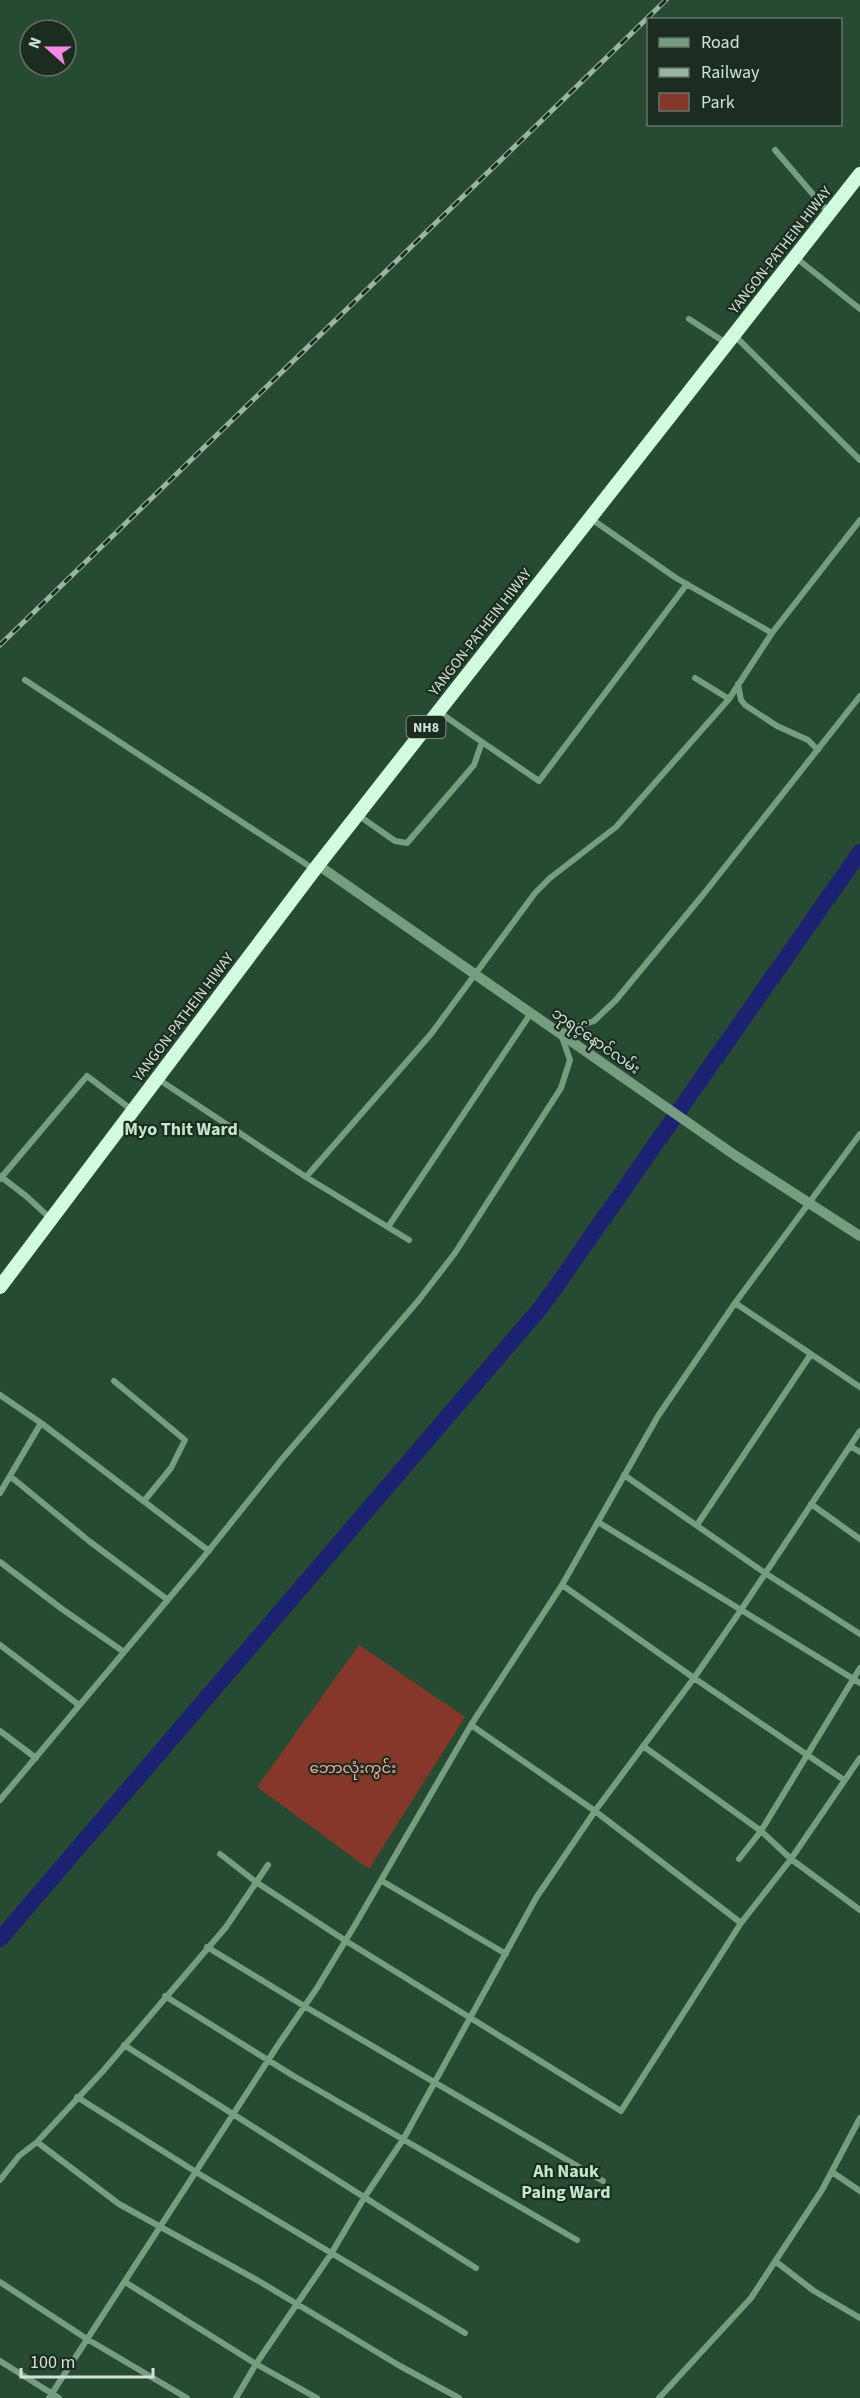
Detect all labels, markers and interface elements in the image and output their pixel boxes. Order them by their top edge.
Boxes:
north arrow [18,18,78,78]
legend [647,18,842,126]
text: Road [701,30,740,55]
text: N [23,34,47,52]
text: Railway [701,60,760,85]
text: Park [701,90,735,115]
street label: YANGON-PATHEIN HIWAY [723,182,837,319]
street label: YANGON-PATHEIN HIWAY [423,564,537,701]
road number: NH8 [406,716,446,738]
street label: YANGON-PATHEIN HIWAY [127,948,239,1087]
street label: ဘုရင့်နောင်လမ်း [547,1003,644,1081]
district label: Myo Thit Ward [124,1117,238,1142]
park label: ဘောလုံးကွင်း [310,1758,396,1780]
district label: Ah Nauk Paing Ward [521,2159,611,2205]
scale bar [21,2341,153,2379]
text: 100 m [30,2350,75,2375]

